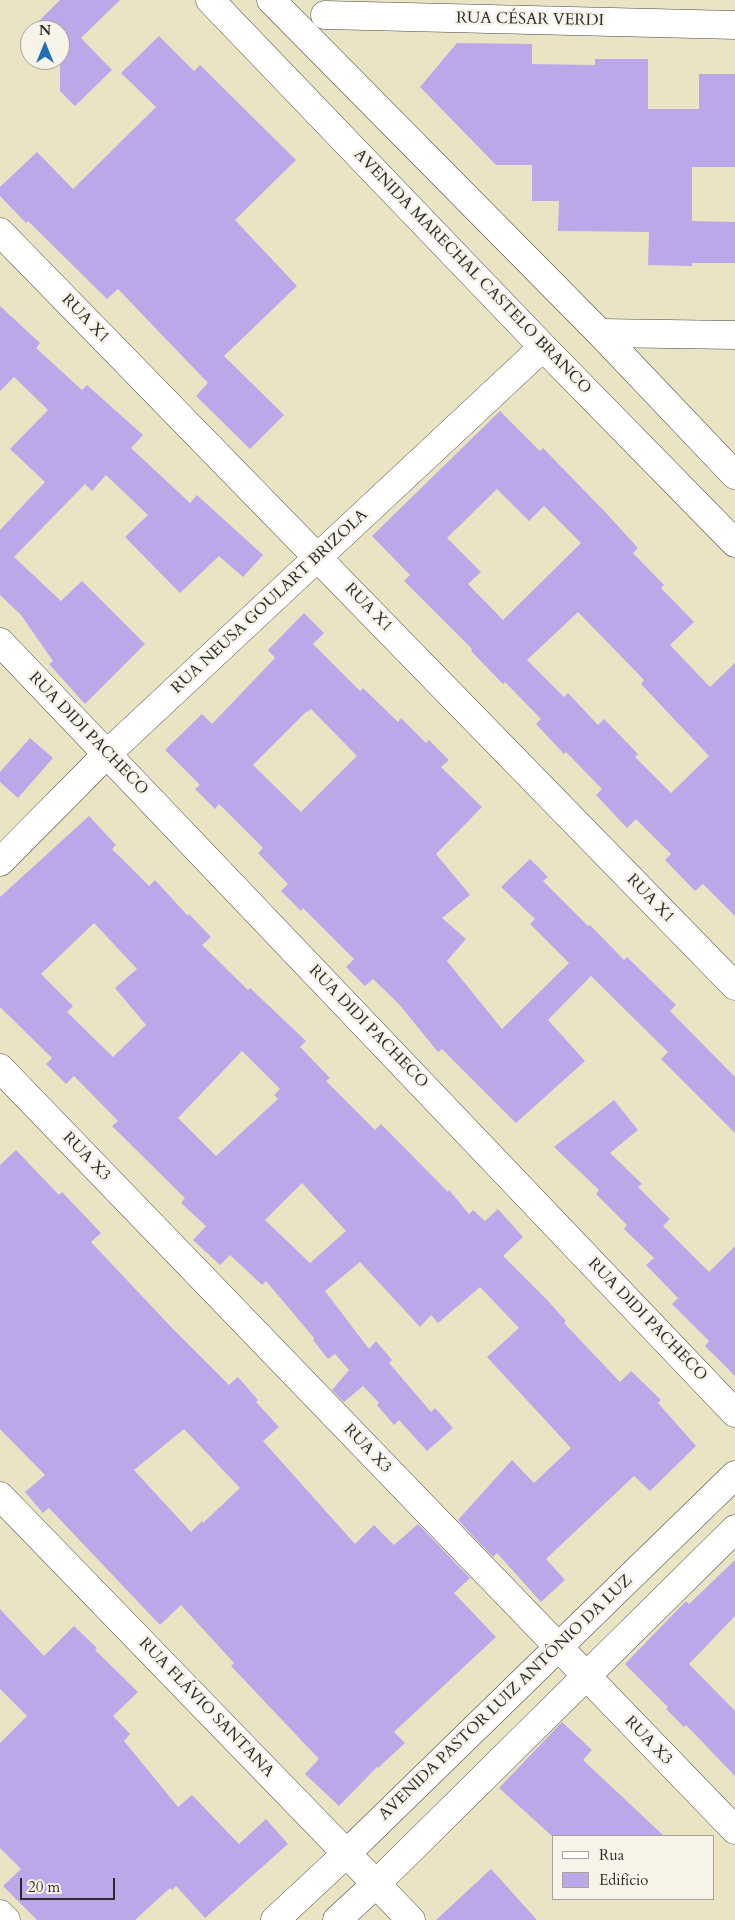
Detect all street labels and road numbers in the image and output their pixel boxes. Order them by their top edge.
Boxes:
street label: RUA CÉSAR VERDI [456,9,604,31]
street label: AVENIDA MARECHAL CASTELO BRANCO [349,145,595,399]
street label: RUA X1 [57,291,113,347]
street label: RUA NEUSA GOULART BRIZOLA [168,506,372,698]
street label: RUA X1 [340,580,396,636]
street label: RUA DIDI PACHECO [24,669,152,799]
street label: RUA X1 [622,871,678,927]
street label: RUA DIDI PACHECO [304,962,432,1092]
street label: RUA X3 [58,1129,114,1185]
street label: RUA DIDI PACHECO [583,1255,711,1385]
street label: RUA X3 [339,1421,395,1477]
street label: AVENIDA PASTOR LUIZ ANTÔNIO DA LUZ [375,1571,637,1825]
street label: RUA FLÁVIO SANTANA [134,1634,278,1782]
street label: RUA X3 [620,1713,676,1769]

